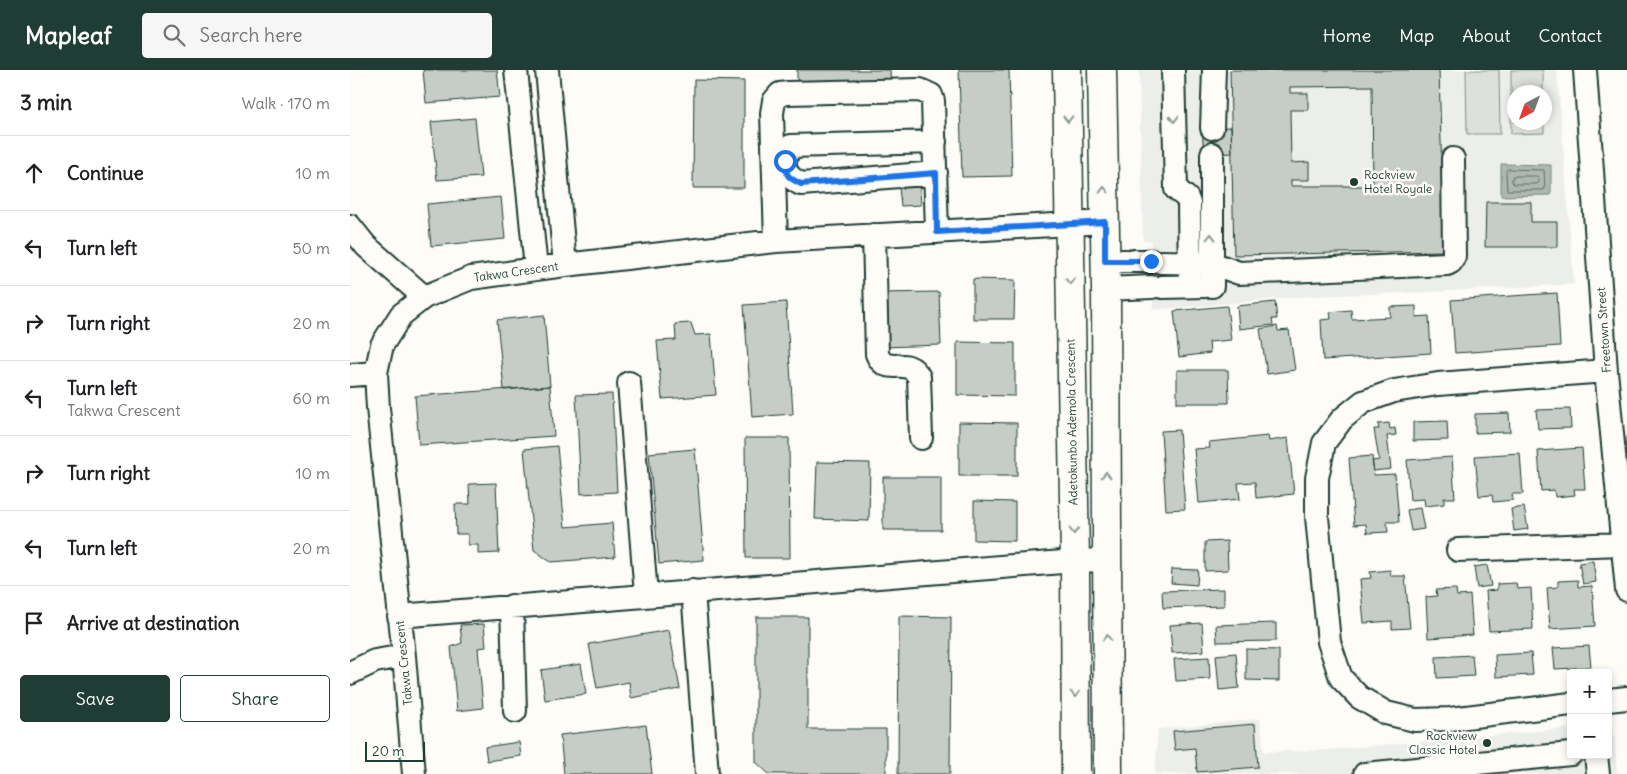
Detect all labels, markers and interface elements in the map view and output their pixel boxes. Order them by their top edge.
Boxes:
search box [142,13,492,58]
text: Mapleaf [25,20,112,50]
icon: search [160,21,188,49]
text: Search here [200,23,303,47]
text: Home [1323,24,1371,47]
text: Map [1399,24,1434,47]
text: About [1462,24,1510,47]
text: Contact [1538,24,1602,47]
north arrow [1507,85,1552,130]
text: 3 min [20,89,72,116]
text: Walk · 170 m [241,93,330,113]
one-way arrow [1062,115,1073,123]
one-way arrow [1169,115,1179,123]
route start [774,150,797,173]
icon: ahead [20,159,48,187]
text: Continue [67,161,144,185]
text: 10 m [295,163,330,183]
place label: Rockview Hotel Royale [1364,167,1432,196]
marker: Rockview Hotel Royale [1348,176,1360,188]
one-way arrow [1099,186,1109,194]
one-way arrow [1206,233,1217,241]
icon: left [20,234,48,262]
text: Turn left [67,236,137,260]
text: 50 m [292,238,330,258]
route end [1140,250,1163,273]
street label: Takwa Crescent [473,258,559,285]
one-way arrow [1065,278,1075,285]
street label: Freetown Street [1593,287,1614,373]
icon: right [20,309,48,337]
text: Turn right [67,311,150,335]
text: 20 m [293,313,330,333]
street label: Adetokunbo Ademola Crescent [1063,339,1080,505]
text: Turn left [67,376,137,400]
icon: left [20,384,48,412]
text: 60 m [292,388,330,408]
text: Takwa Crescent [67,400,181,420]
icon: right [20,459,48,487]
text: Turn right [67,461,150,485]
text: 10 m [295,463,330,483]
one-way arrow [1101,471,1111,479]
one-way arrow [1069,528,1079,535]
icon: left [20,534,48,562]
text: Turn left [67,536,137,560]
text: 20 m [293,538,330,558]
icon: arrive [20,609,48,637]
text: Arrive at destination [67,611,240,635]
street label: Takwa Crescent [392,620,415,706]
one-way arrow [1102,634,1112,642]
map controls [1567,669,1612,759]
button: + [1567,669,1612,714]
button: Save [20,675,170,722]
button: Share [180,675,330,722]
one-way arrow [1070,690,1080,698]
button: − [1567,714,1612,759]
place label: Rockview Classic Hotel [1409,728,1478,757]
marker: Rockview Classic Hotel [1481,737,1493,749]
scale bar [365,739,425,762]
text: 20 m [372,742,405,760]

